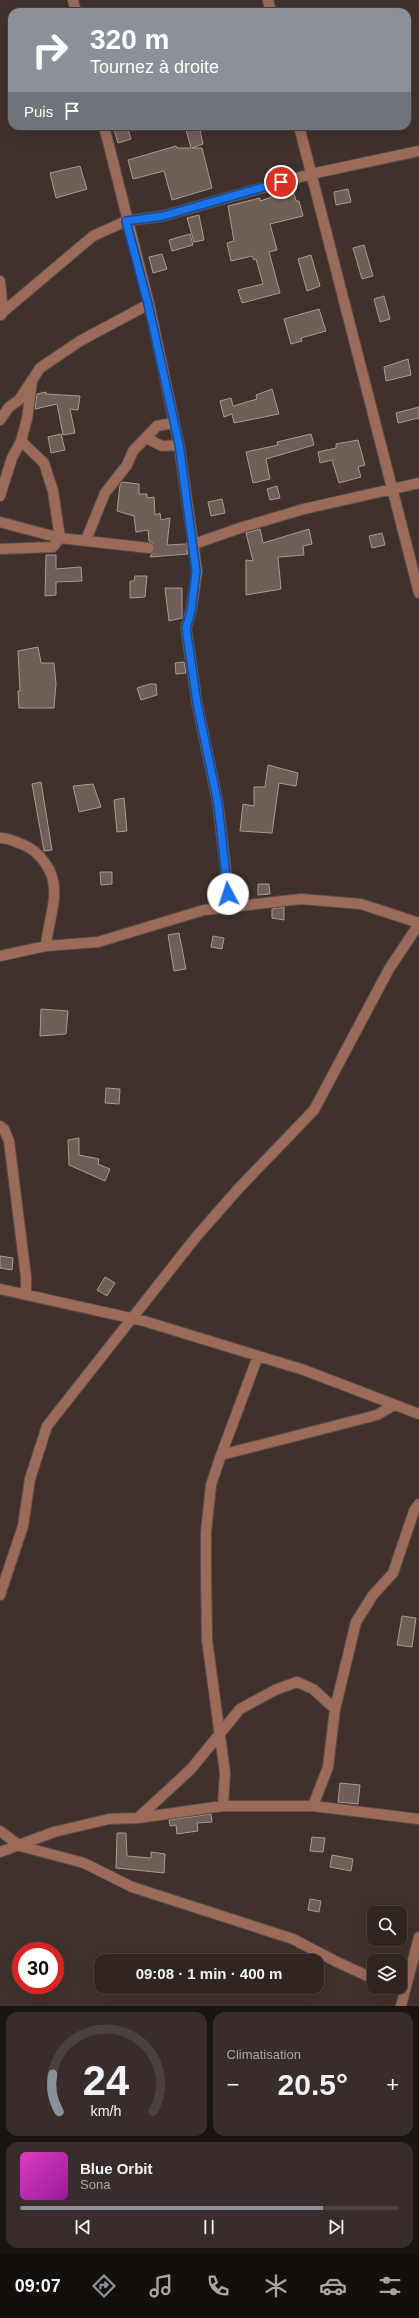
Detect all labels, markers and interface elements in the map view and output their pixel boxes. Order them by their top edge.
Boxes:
icon: right [24,24,76,76]
text: 320 m [90,24,169,55]
text: Tournez à droite [90,57,219,77]
icon: arrive [61,100,83,122]
text: Puis [24,103,53,120]
pin [264,165,298,199]
icon: arrive [270,171,292,193]
position arrow [207,873,249,915]
map controls [367,1906,407,1994]
button: search [367,1906,407,1946]
speed limit sign: 30 [12,1942,64,1994]
button: layers [367,1954,407,1994]
text: 09:08 · 1 min · 400 m [136,1965,282,1982]
text: Climatisation [227,2047,301,2062]
text: 24 [83,2057,129,2104]
text: 20.5° [278,2068,348,2101]
text: − [227,2072,239,2097]
text: + [386,2072,399,2097]
text: km/h [91,2103,122,2119]
text: Blue Orbit [80,2160,153,2177]
text: Sona [80,2177,110,2192]
icon: previous [72,2216,94,2238]
icon: pause [198,2216,220,2238]
icon: next [325,2216,347,2238]
icon: directions [90,2272,118,2300]
icon: music [147,2272,175,2300]
icon: phone [204,2272,232,2300]
icon: climate [262,2272,290,2300]
icon: car [319,2272,347,2300]
icon: filters [376,2272,404,2300]
text: 09:07 [15,2276,61,2296]

